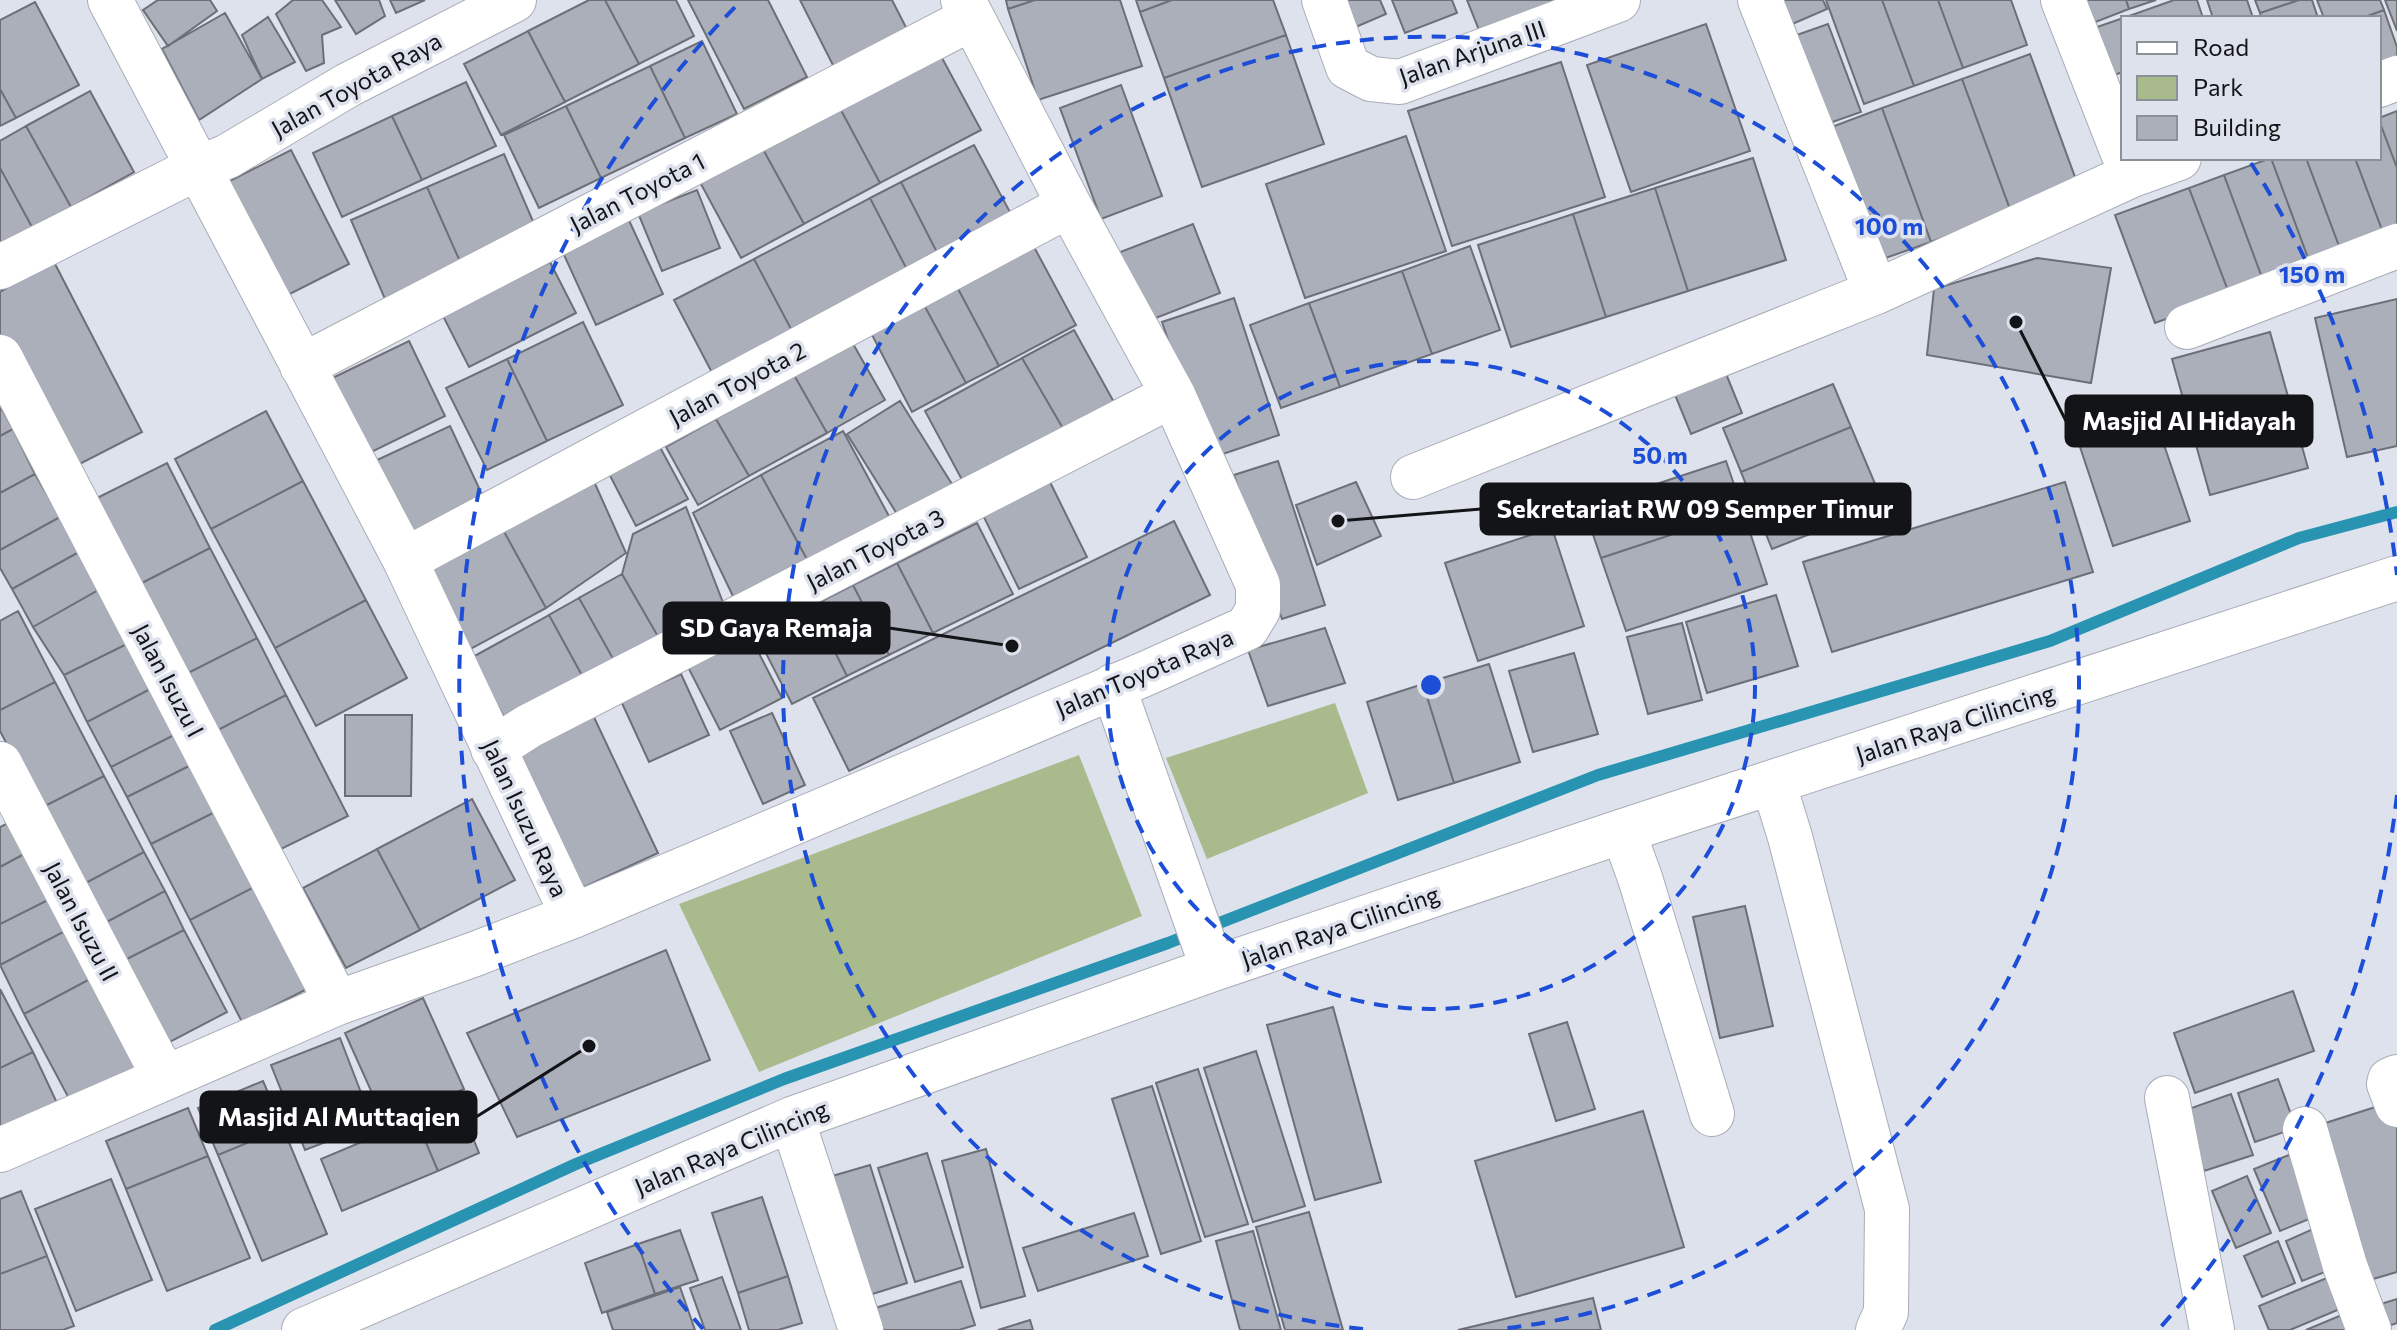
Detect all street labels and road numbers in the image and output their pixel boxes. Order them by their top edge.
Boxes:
street label: Jalan Arjuna III [1395,13,1549,91]
street label: Jalan Toyota Raya [266,25,446,143]
street label: Jalan Toyota 1 [565,146,709,238]
street label: Jalan Toyota 2 [664,335,810,431]
street label: Jalan Toyota 3 [801,502,949,596]
street label: Jalan Isuzu I [127,618,211,742]
street label: Jalan Toyota Raya [1051,622,1237,722]
street label: Jalan Raya Cilincing [1852,677,2058,769]
street label: Jalan Isuzu Raya [477,735,575,901]
street label: Jalan Isuzu II [38,856,126,986]
street label: Jalan Raya Cilincing [1237,878,1443,974]
street label: Jalan Raya Cilincing [630,1093,832,1201]

